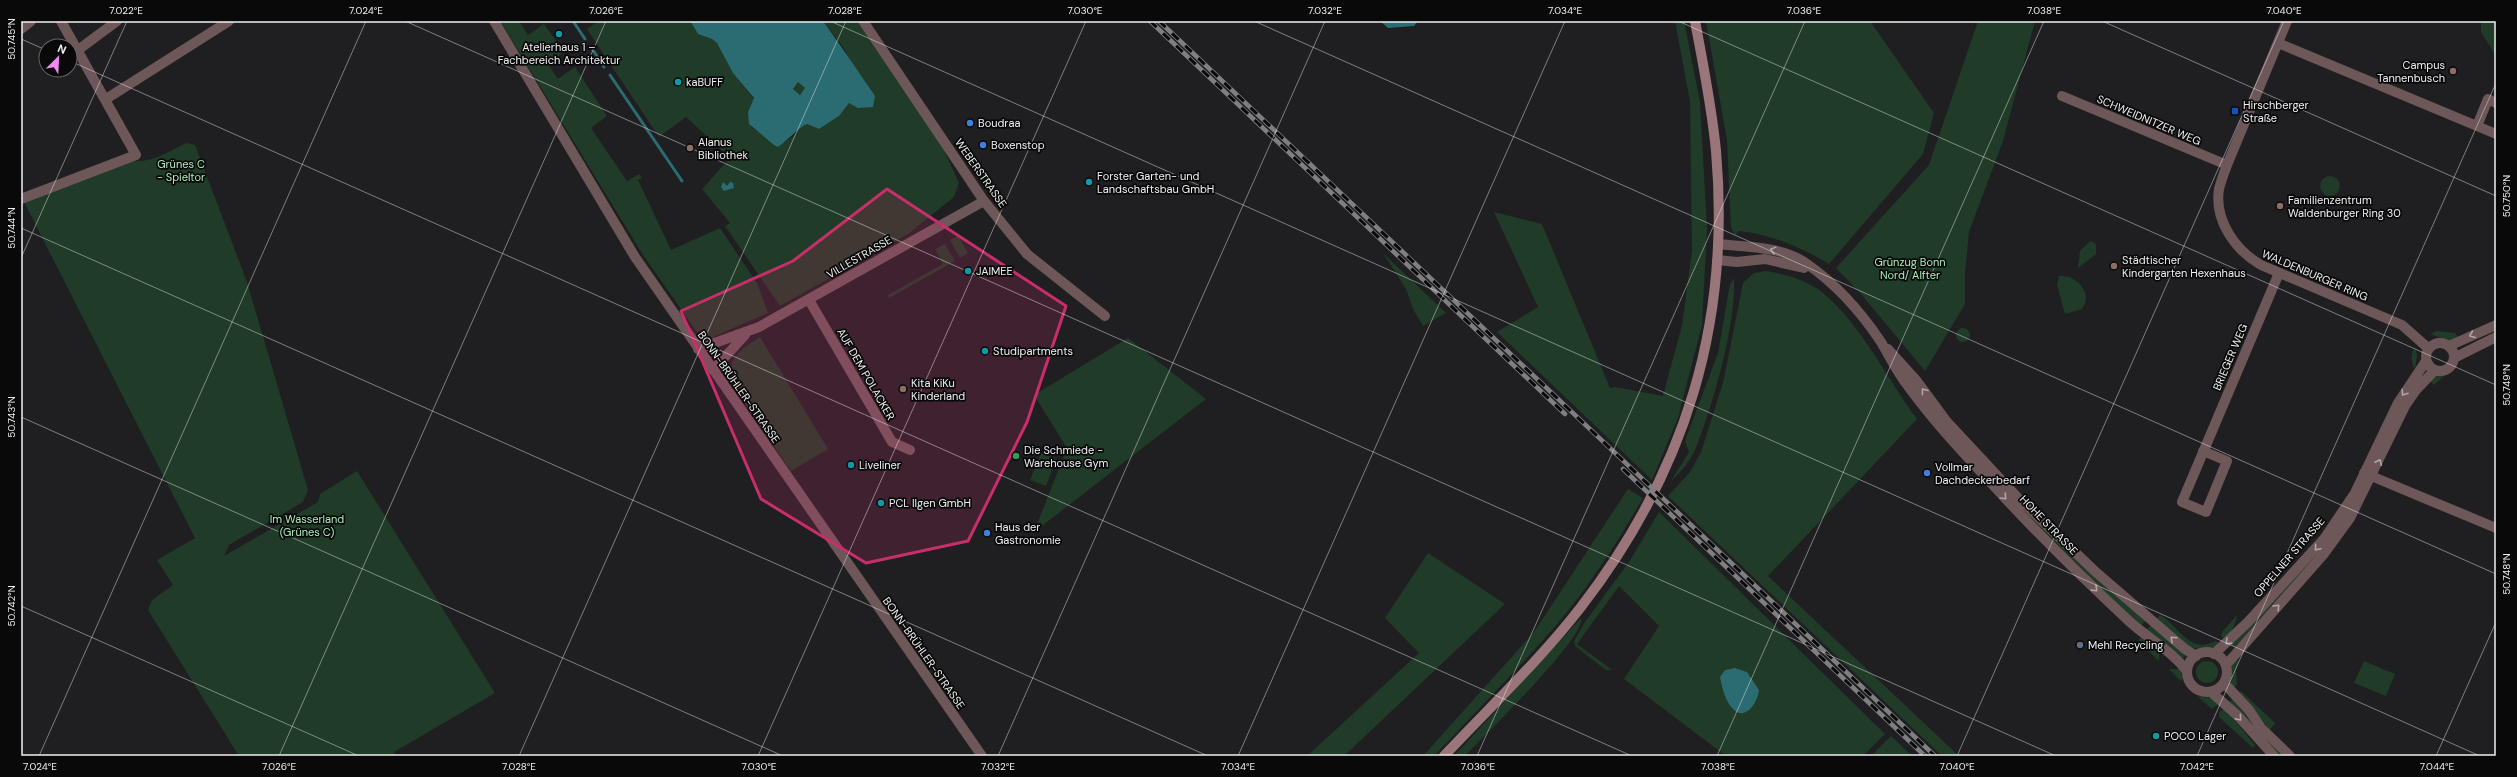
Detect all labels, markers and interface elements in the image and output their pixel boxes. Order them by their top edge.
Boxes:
text: 7.022°E [109,4,143,17]
text: 7.024°E [349,4,383,17]
text: 7.026°E [589,4,623,17]
text: 7.028°E [828,4,862,17]
text: 7.030°E [1068,4,1103,17]
text: 7.032°E [1308,4,1342,17]
text: 7.034°E [1548,4,1582,17]
text: 7.036°E [1787,4,1822,17]
text: 7.038°E [2027,4,2061,17]
text: 7.040°E [2266,4,2302,17]
text: 50.745°N [5,18,18,60]
marker: Atelierhaus 1 – Fachbereich Architektur [554,29,564,39]
north arrow [38,38,78,78]
place label: Atelierhaus 1 – Fachbereich Architektur [498,40,620,67]
text: N [56,41,69,57]
place label: Campus Tannenbusch [2377,58,2445,85]
marker: Campus Tannenbusch [2448,66,2458,76]
place label: kaBUFF [686,75,723,89]
marker: kaBUFF [673,77,683,87]
street label: SCHWEIDNITZER WEG [2095,92,2203,148]
place label: Hirschberger Straße [2243,98,2309,125]
marker: Hirschberger Straße [2230,106,2240,116]
place label: Boudraa [978,116,1020,130]
marker: Boudraa [965,118,975,128]
place label: Alanus Bibliothek [698,135,748,162]
street label: WEBERSTRASSE [952,136,1010,210]
place label: Boxenstop [991,138,1045,152]
marker: Boxenstop [978,140,988,150]
marker: Alanus Bibliothek [685,143,695,153]
park label: Grünes C - Spieltor [157,157,205,184]
place label: Forster Garten- und Landschaftsbau GmbH [1097,169,1214,196]
text: 50.750°N [2500,175,2513,217]
marker: Forster Garten- und Landschaftsbau GmbH [1084,177,1094,187]
place label: Familienzentrum Waldenburger Ring 30 [2288,193,2401,220]
marker: Familienzentrum Waldenburger Ring 30 [2275,201,2285,211]
text: 50.744°N [5,207,18,249]
street label: VILLESTRASSE [824,233,894,281]
street label: WALDENBURGER RING [2260,246,2370,304]
one-way arrow [1769,247,1776,255]
place label: Städtischer Kindergarten Hexenhaus [2122,253,2246,280]
park label: Grünzug Bonn Nord/ Alfter [1874,255,1946,282]
marker: Städtischer Kindergarten Hexenhaus [2109,261,2119,271]
place label: JAIMEE [976,264,1013,278]
marker: JAIMEE [963,266,973,276]
street label: BRIEGER WEG [2210,322,2250,392]
street label: AUF DEM POLACKER [834,326,898,422]
street label: BONN-BRÜHLER-STRASSE [695,328,783,446]
one-way arrow [2469,330,2477,338]
place label: Studipartments [993,344,1073,358]
marker: Studipartments [980,346,990,356]
text: 50.749°N [2500,364,2513,406]
place label: Kita KiKu Kinderland [911,376,965,403]
marker: Kita KiKu Kinderland [898,384,908,394]
one-way arrow [1922,388,1929,395]
one-way arrow [2401,389,2408,396]
text: 50.743°N [5,396,18,438]
place label: Die Schmiede - Warehouse Gym [1024,443,1109,470]
marker: Die Schmiede - Warehouse Gym [1011,451,1021,461]
place label: Liveliner [859,458,901,472]
one-way arrow [2374,458,2382,466]
marker: Liveliner [846,460,856,470]
place label: Vollmar Dachdeckerbedarf [1935,460,2030,487]
marker: Vollmar Dachdeckerbedarf [1922,468,1932,478]
one-way arrow [1999,492,2006,499]
street label: HOHE STRASSE [2017,492,2081,558]
place label: PCL Ilgen GmbH [889,496,971,510]
marker: PCL Ilgen GmbH [876,498,886,508]
park label: Im Wasserland (Grünes C) [270,512,344,539]
street label: OPPELNER STRASSE [2250,514,2328,600]
place label: Haus der Gastronomie [995,520,1061,547]
marker: Haus der Gastronomie [982,528,992,538]
one-way arrow [2314,543,2321,550]
text: 50.748°N [2500,553,2513,595]
one-way arrow [2091,584,2098,591]
text: 50.742°N [5,585,18,627]
street label: BONN-BRÜHLER-STRASSE [880,594,968,712]
one-way arrow [2272,604,2279,612]
one-way arrow [2170,636,2178,643]
one-way arrow [2225,637,2233,645]
place label: Mehl Recycling [2088,638,2163,652]
marker: Mehl Recycling [2075,640,2085,650]
one-way arrow [2235,714,2242,721]
place label: POCO Lager [2164,729,2226,743]
marker: POCO Lager [2151,731,2161,741]
text: 7.024°E [23,760,57,773]
text: 7.026°E [262,760,296,773]
text: 7.028°E [502,760,536,773]
text: 7.030°E [742,760,777,773]
text: 7.032°E [981,760,1015,773]
text: 7.034°E [1221,760,1255,773]
text: 7.036°E [1461,760,1496,773]
text: 7.038°E [1701,760,1735,773]
text: 7.040°E [1939,760,1975,773]
text: 7.042°E [2180,760,2214,773]
text: 7.044°E [2420,760,2455,773]

